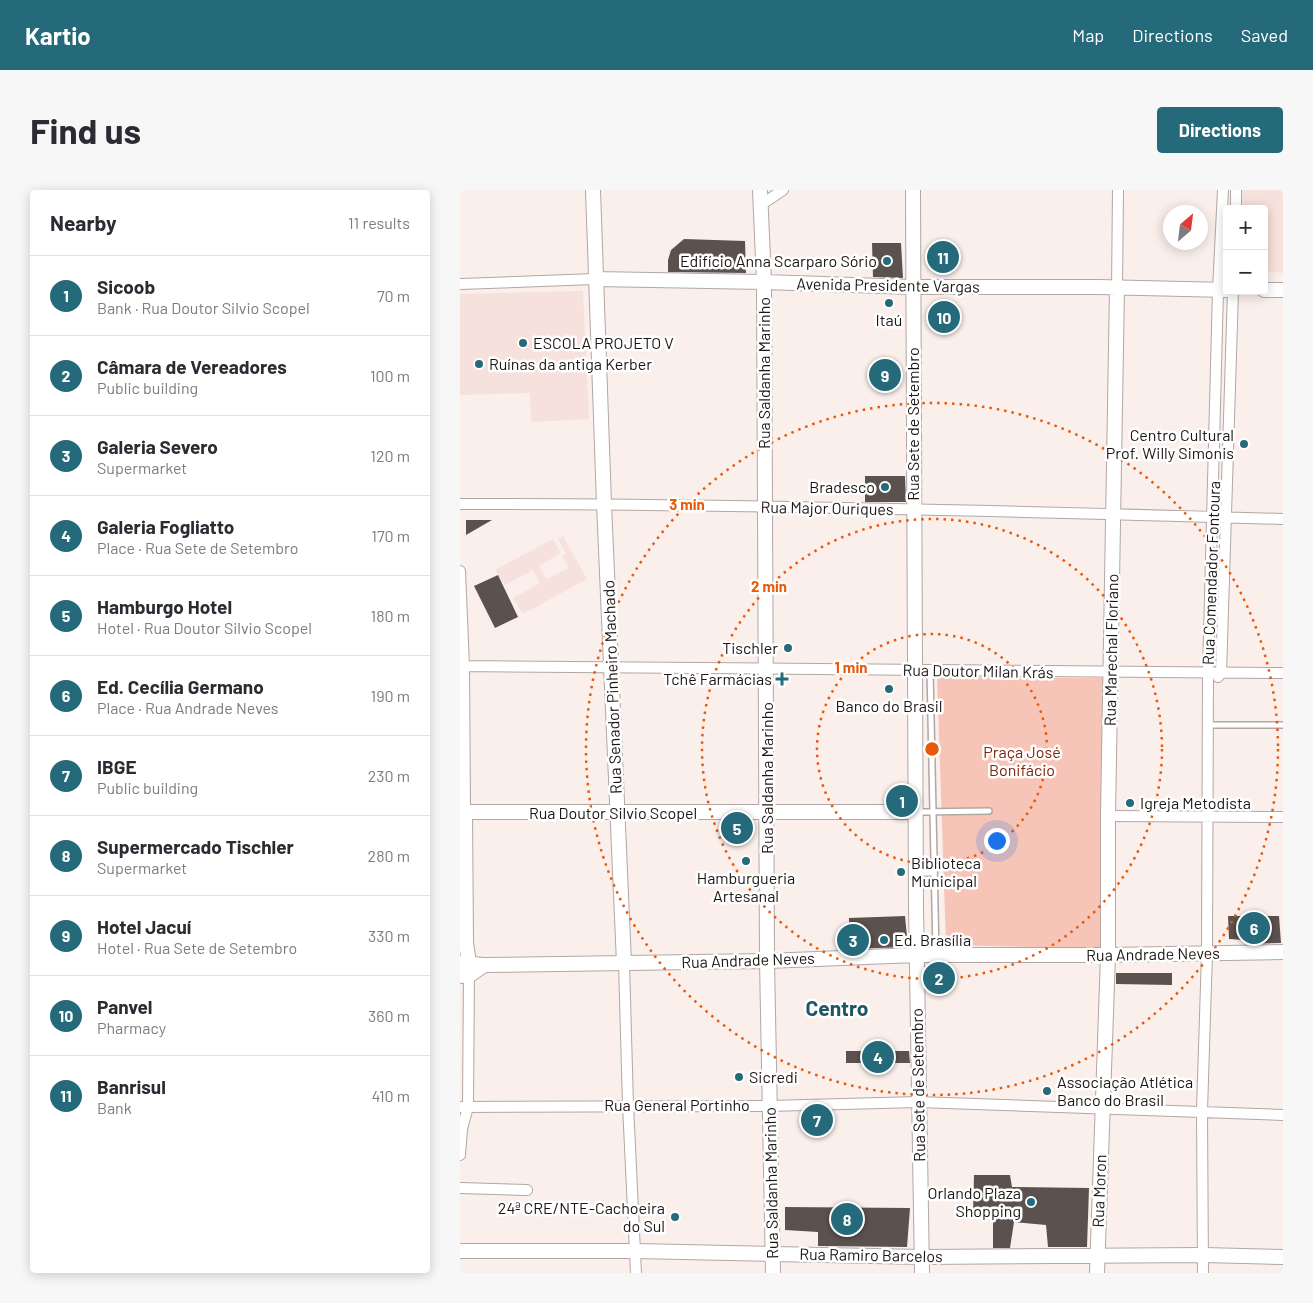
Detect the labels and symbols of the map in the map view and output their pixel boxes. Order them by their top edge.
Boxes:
north arrow [1163,205,1208,250]
pin: 11 [927,238,959,276]
place label: Edifício Anna Scarparo Sório [680,251,877,270]
marker: Edifício Anna Scarparo Sório [881,255,893,267]
street label: Avenida Presidente Vargas [796,273,980,296]
street label: Rua Saldanha Marinho [754,297,773,449]
marker: Itaú [883,297,895,309]
pin: 10 [928,298,960,336]
place label: Itaú [876,310,902,329]
place label: ESCOLA PROJETO V [533,333,674,352]
marker: ESCOLA PROJETO V [517,337,529,349]
street label: Rua Sete de Setembro [903,347,922,501]
place label: Ruínas da antiga Kerber [489,354,652,373]
pin: 9 [869,356,901,394]
marker: Ruínas da antiga Kerber [473,358,485,370]
place label: Centro Cultural Prof. Willy Simonis [1106,425,1234,462]
marker: Centro Cultural Prof. Willy Simonis [1238,438,1250,450]
place label: Bradesco [809,477,875,496]
marker: Bradesco [879,481,891,493]
street label: Rua Comendador Fontoura [1198,481,1223,665]
text: 3 min [669,495,705,513]
street label: Rua Major Ouriques [760,497,894,518]
street label: Rua Marechal Floriano [1100,574,1121,726]
text: 2 min [751,577,787,595]
street label: Rua Senador Pinheiro Machado [598,580,625,794]
place label: Tischler [722,638,778,657]
marker: Tischler [782,642,794,654]
text: 1 min [835,658,867,676]
street label: Rua Doutor Milan Krás [902,660,1054,681]
place label: Tchê Farmácias [663,669,772,688]
marker: Tchê Farmácias [776,673,788,685]
marker: Banco do Brasil [883,683,895,695]
place label: Banco do Brasil [836,696,942,715]
street label: Rua Saldanha Marinho [757,702,776,854]
centre of rings [923,740,941,758]
park label: Praça José Bonifácio [983,742,1061,779]
pin: 1 [886,782,918,820]
place label: Igreja Metodista [1140,793,1251,812]
marker: Igreja Metodista [1124,797,1136,809]
street label: Rua Doutor Silvio Scopel [529,803,697,822]
pin: 5 [721,809,753,847]
your location [984,828,1010,854]
place label: Biblioteca Municipal [911,853,981,890]
marker: Hamburgueria Artesanal [740,855,752,867]
marker: Biblioteca Municipal [895,866,907,878]
place label: Hamburgueria Artesanal [697,868,795,905]
pin: 6 [1238,909,1270,947]
pin: 3 [837,921,869,959]
place label: Ed. Brasília [894,930,971,949]
marker: Ed. Brasília [878,934,890,946]
street label: Rua Andrade Neves [1086,943,1220,964]
street label: Rua Andrade Neves [681,948,815,971]
pin: 2 [923,959,955,997]
district label: Centro [805,995,869,1020]
street label: Rua Sete de Setembro [907,1008,928,1162]
pin: 4 [862,1038,894,1076]
place label: Sicredi [749,1067,798,1086]
marker: Sicredi [733,1071,745,1083]
place label: Associação Atlética Banco do Brasil [1057,1072,1193,1109]
marker: Associação Atlética Banco do Brasil [1041,1085,1053,1097]
street label: Rua General Portinho [604,1095,750,1114]
pin: 7 [801,1101,833,1139]
street label: Rua Saldanha Marinho [760,1107,781,1259]
street label: Rua Moron [1088,1154,1109,1228]
place label: Orlando Plaza Shopping [928,1183,1021,1220]
marker: Orlando Plaza Shopping [1025,1196,1037,1208]
place label: 24ª CRE/NTE-Cachoeira do Sul [498,1198,665,1235]
pin: 8 [831,1200,863,1238]
marker: 24ª CRE/NTE-Cachoeira do Sul [669,1211,681,1223]
street label: Rua Ramiro Barcelos [799,1244,943,1265]

